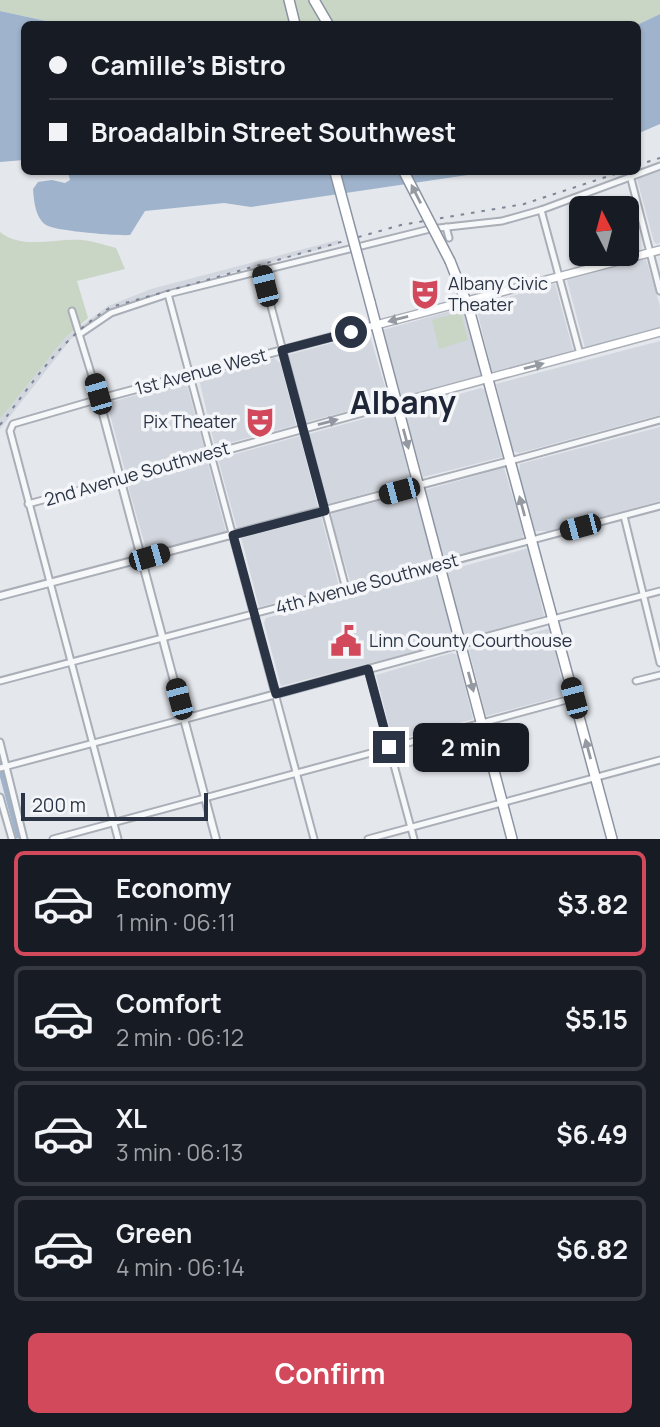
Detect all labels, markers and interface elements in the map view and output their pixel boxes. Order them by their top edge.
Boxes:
text: Camille's Bistro [91,47,286,83]
text: Broadalbin Street Southwest [91,114,456,150]
one-way arrow [410,184,422,204]
north arrow [569,196,639,266]
map controls [569,196,639,266]
car [250,263,281,309]
place label: Albany Civic Theater [448,271,548,316]
theatre icon: Albany Civic Theater [408,277,442,311]
one-way arrow [386,314,408,325]
route start [335,316,367,348]
street label: 1st Avenue West [132,342,269,400]
one-way arrow [523,360,545,371]
car [83,371,114,417]
district label: Albany [350,380,456,424]
theatre icon: Pix Theater [243,405,277,439]
place label: Pix Theater [143,409,238,433]
one-way arrow [317,416,339,427]
one-way arrow [401,428,412,450]
street label: 2nd Avenue Southwest [41,435,232,511]
car [376,475,423,507]
one-way arrow [516,495,527,517]
car [557,511,604,543]
car [126,541,173,573]
street label: 4th Avenue Southwest [273,547,461,619]
public building icon: Linn County Courthouse [329,624,363,658]
place label: Linn County Courthouse [369,628,572,652]
one-way arrow [466,672,476,693]
car [559,675,590,721]
car [164,676,195,722]
callout: 2 min [414,722,529,772]
route end [373,731,405,763]
text: 2 min [441,731,501,763]
one-way arrow [582,739,592,760]
scale bar [21,790,208,822]
text: 200 m [32,792,86,818]
text: Economy [116,870,231,906]
icon: car [32,872,95,935]
text: $3.82 [557,886,628,922]
text: 1 min · 06:11 [116,906,236,938]
text: Comfort [116,985,222,1021]
icon: car [32,987,95,1050]
text: $5.15 [565,1001,628,1037]
text: 2 min · 06:12 [116,1021,244,1053]
text: XL [116,1100,147,1136]
icon: car [32,1102,95,1165]
text: $6.49 [556,1116,628,1152]
text: 3 min · 06:13 [116,1136,243,1168]
text: Green [116,1215,192,1251]
icon: car [32,1217,95,1280]
text: $6.82 [556,1231,628,1267]
text: 4 min · 06:14 [116,1251,245,1283]
button: Confirm [28,1333,632,1413]

